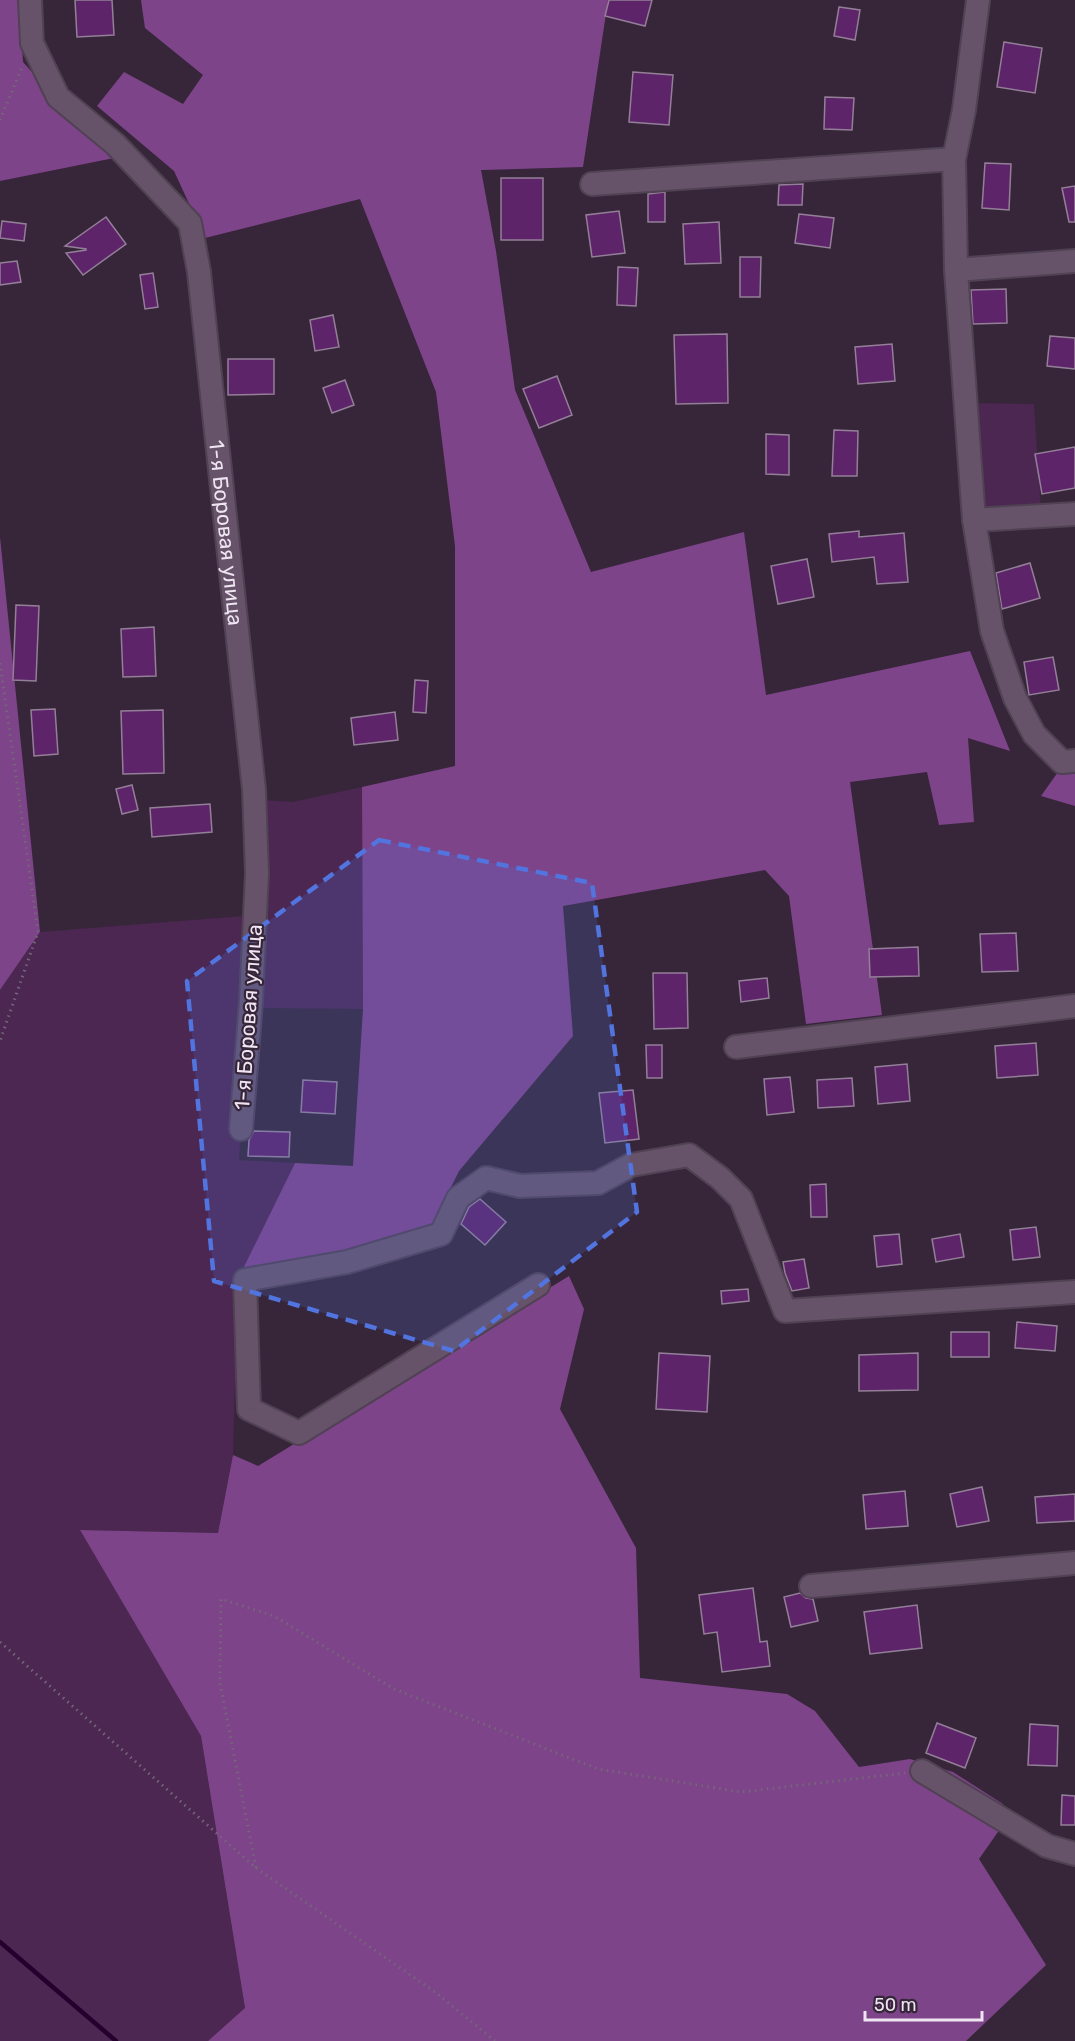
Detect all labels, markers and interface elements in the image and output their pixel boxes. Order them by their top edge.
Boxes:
street label: 1-я Боровая улица [204,439,249,627]
street label: 1-я Боровая улица [229,923,267,1111]
scale bar [865,1984,982,2022]
text: 50 m [874,1994,917,2016]

